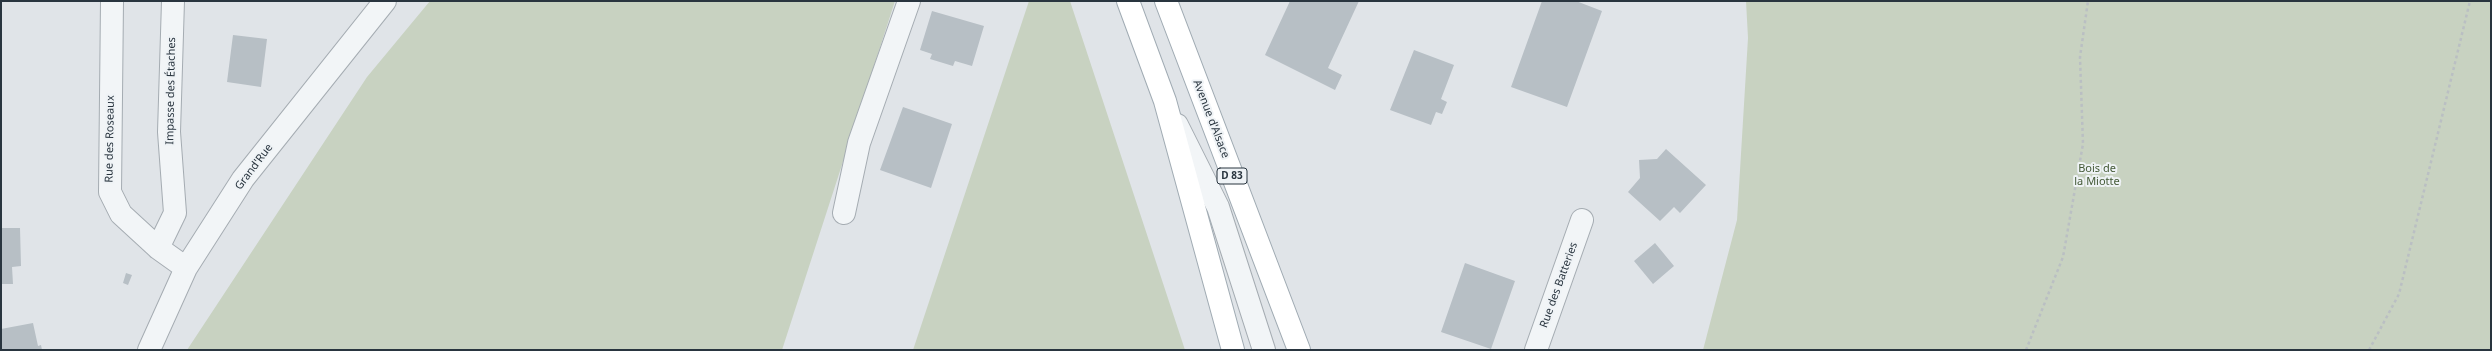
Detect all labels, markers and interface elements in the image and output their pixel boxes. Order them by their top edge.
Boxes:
street label: Impasse des Étaches [163,37,179,145]
street label: Avenue d'Alsace [1190,78,1232,160]
street label: Rue des Roseaux [103,95,117,183]
street label: Grand'Rue [232,141,276,193]
park label: Bois de la Miotte [2074,162,2120,188]
road number: D 83 [1217,168,1247,184]
street label: Rue des Batteries [1537,240,1581,330]

